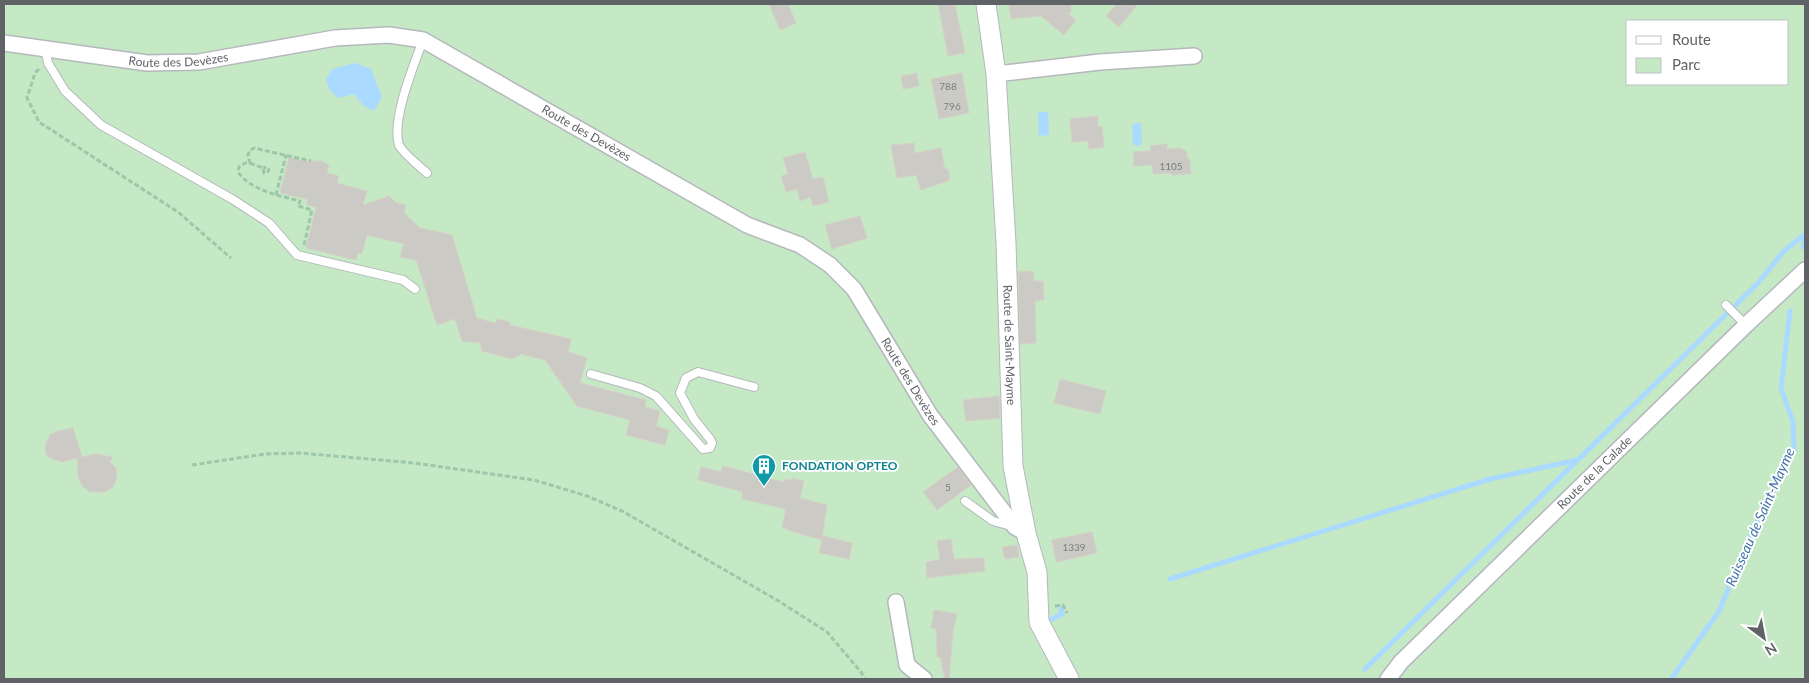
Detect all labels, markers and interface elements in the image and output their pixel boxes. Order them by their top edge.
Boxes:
legend [1626,20,1789,85]
text: Route [1672,30,1711,48]
street label: Route des Devèzes [128,49,229,70]
text: Parc [1672,55,1701,73]
house number: 788 [939,80,957,92]
house number: 796 [943,100,961,112]
street label: Route des Devèzes [539,101,634,164]
house number: 1105 [1159,160,1183,172]
street label: Route de Saint-Mayme [1000,285,1019,405]
street label: Route des Devèzes [878,335,943,428]
street label: Route de la Calade [1554,433,1635,512]
water label: Ruisseau de Saint-Mayme [1721,445,1798,589]
building icon: FONDATION OPTEO [751,453,777,487]
place label: FONDATION OPTEO [782,458,898,473]
house number: 5 [945,481,951,493]
house number: 1339 [1062,541,1086,553]
north arrow [1739,613,1789,663]
text: N [1762,639,1780,660]

